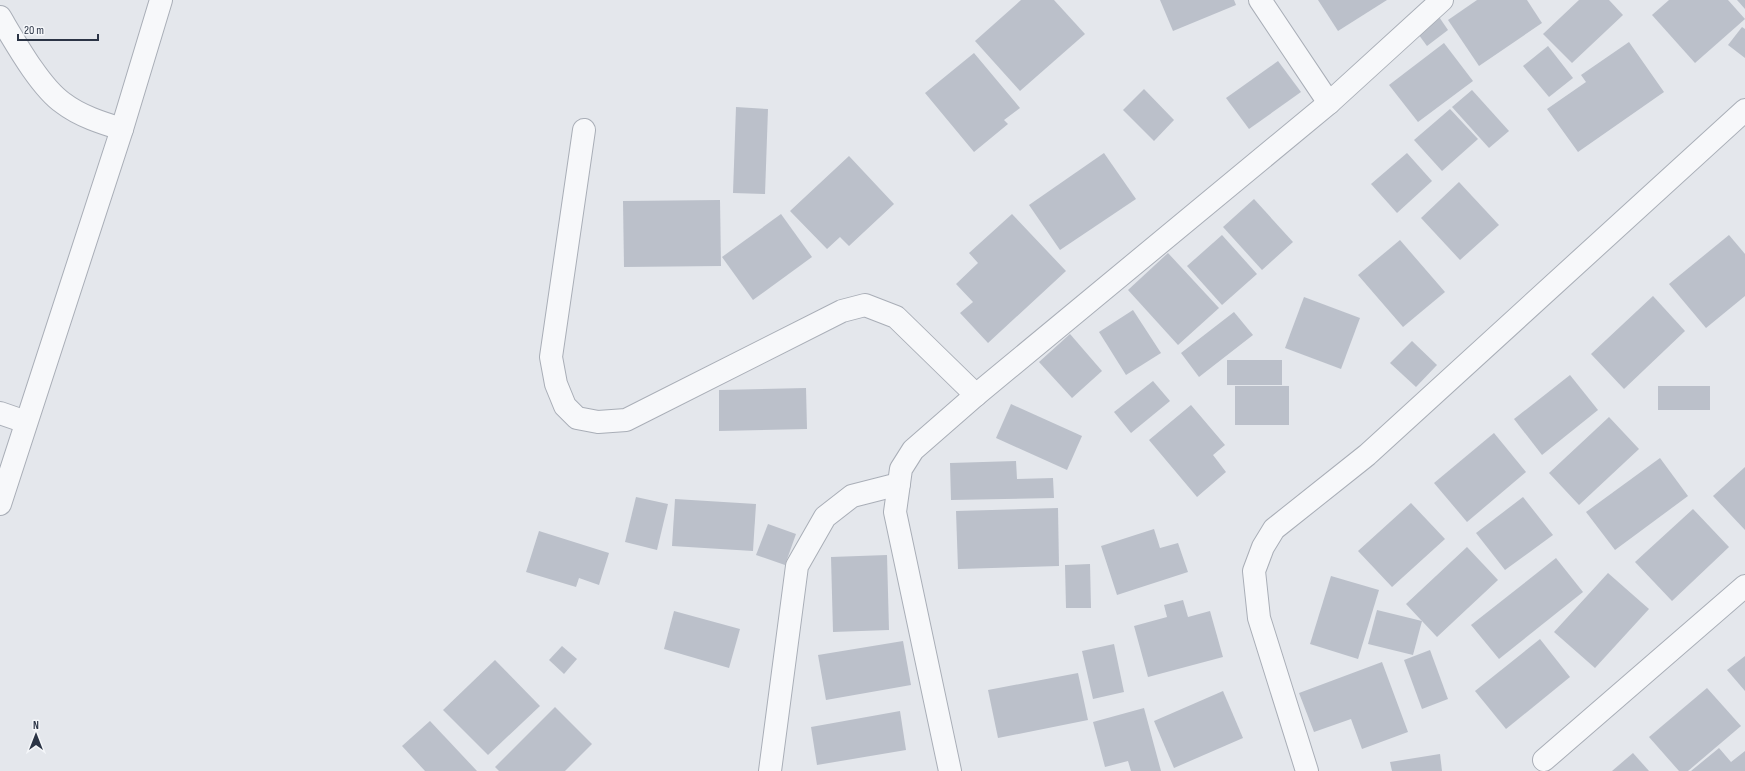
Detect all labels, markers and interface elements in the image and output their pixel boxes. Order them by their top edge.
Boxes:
scale bar [18,16,98,42]
text: 20 m [24,23,44,38]
north arrow [16,715,56,755]
text: N [33,719,39,732]

